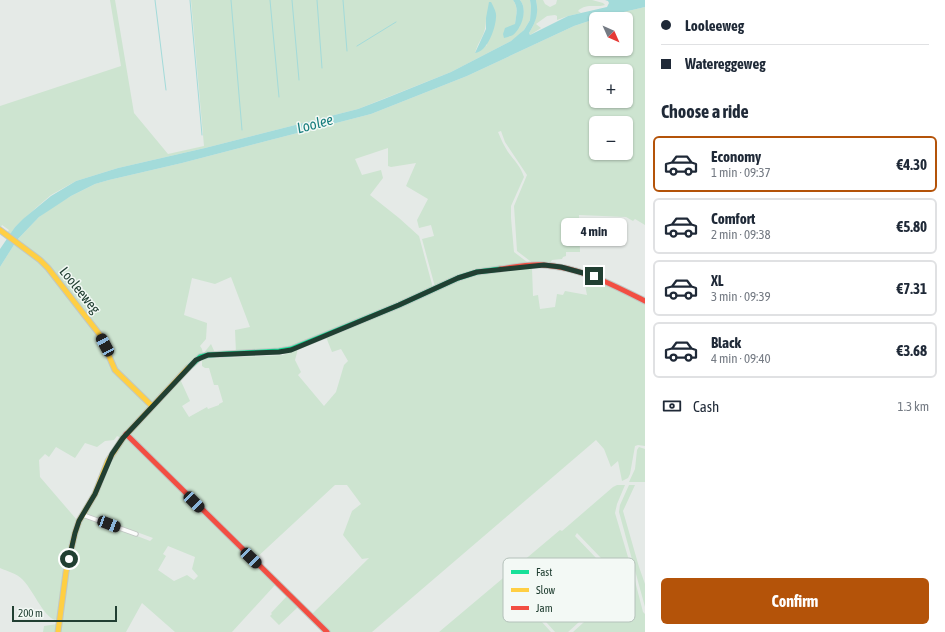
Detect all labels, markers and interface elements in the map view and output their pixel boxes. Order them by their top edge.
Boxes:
north arrow [589,12,633,56]
map controls [589,12,633,160]
text: Looleeweg [685,17,744,34]
text: Watereggeweg [685,55,766,72]
button: + [589,64,633,108]
text: Choose a ride [661,101,749,122]
water label: Loolee [295,110,335,137]
button: − [589,116,633,160]
icon: car [663,146,699,182]
text: Economy [711,148,761,165]
text: €4.30 [896,156,927,173]
text: 1 min · 09:37 [711,165,771,180]
icon: car [663,208,699,244]
text: Comfort [711,210,755,227]
callout: 4 min [561,218,627,246]
text: €5.80 [896,218,927,235]
text: 4 min [581,224,607,239]
text: 2 min · 09:38 [711,227,771,242]
street label: Looleeweg [56,263,104,317]
route end [585,267,603,285]
icon: car [663,270,699,306]
text: XL [711,272,724,289]
text: €7.31 [896,280,927,297]
text: 3 min · 09:39 [711,289,771,304]
car [94,332,116,358]
icon: car [663,332,699,368]
text: Black [711,334,741,351]
text: €3.68 [896,342,927,359]
text: 4 min · 09:40 [711,351,771,366]
icon: cash [661,395,683,417]
text: Cash [693,398,719,415]
text: 1.3 km [898,399,929,414]
car [181,489,207,515]
car [96,514,122,534]
car [238,545,264,571]
route start [60,550,78,568]
legend [503,558,635,622]
text: Fast [536,566,552,578]
button: Confirm [661,578,929,624]
text: Slow [536,584,555,596]
text: Jam [536,602,553,614]
scale bar [12,604,117,623]
text: 200 m [18,607,43,619]

